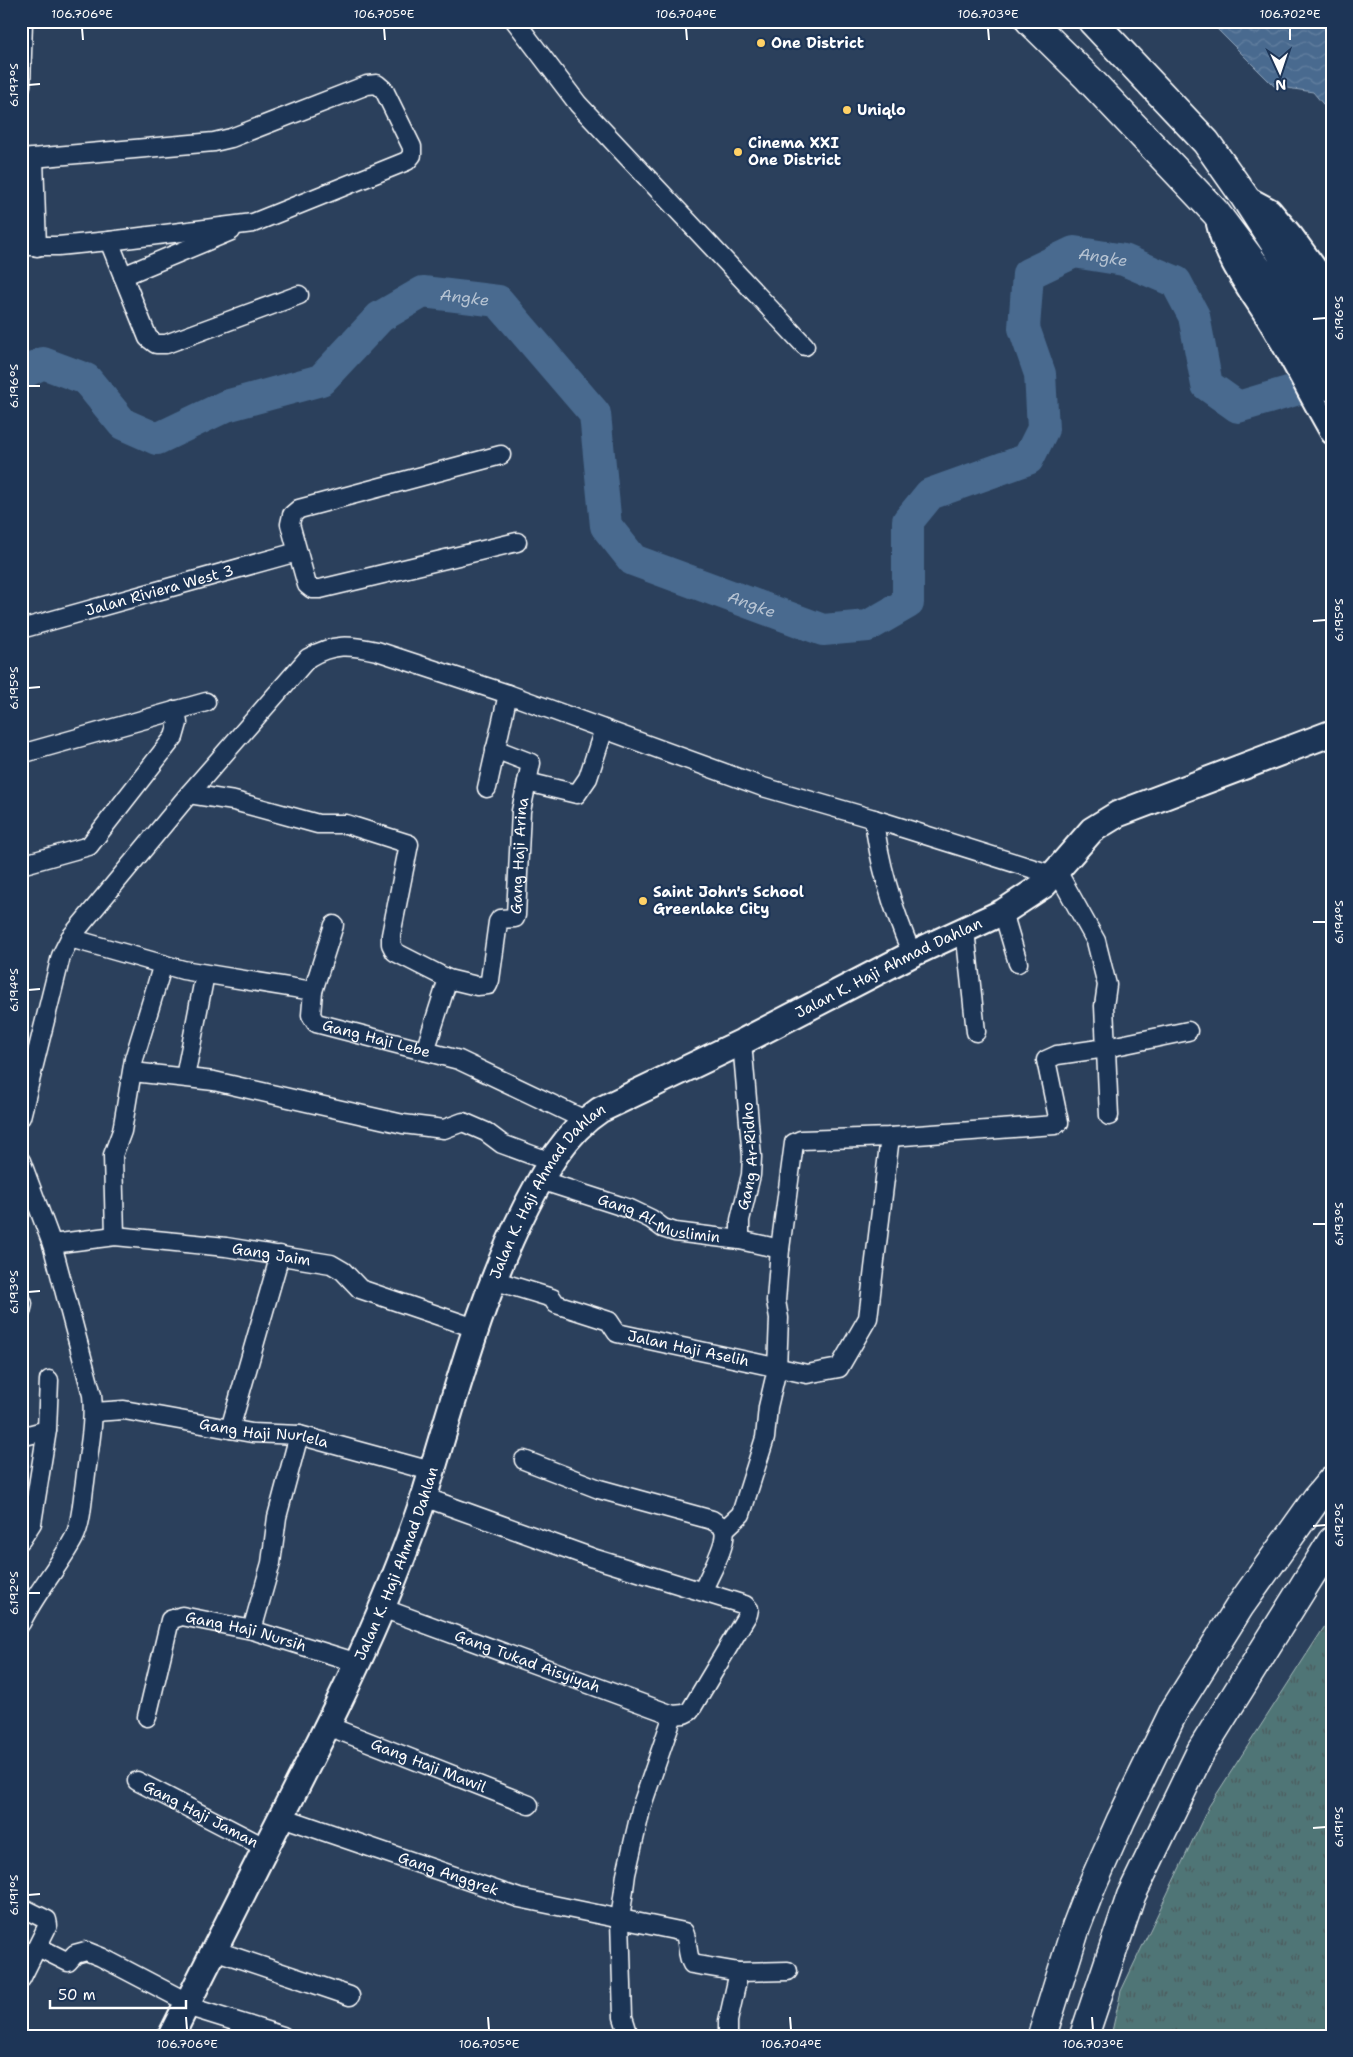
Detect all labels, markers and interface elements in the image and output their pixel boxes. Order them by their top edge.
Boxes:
text: 106.706°E [51,6,113,22]
text: 106.705°E [354,6,414,22]
text: 106.704°E [655,6,717,22]
text: 106.703°E [958,6,1019,22]
text: 106.702°E [1260,6,1320,22]
place label: One District [771,33,864,53]
marker: One District [755,37,767,49]
north arrow [1256,48,1306,98]
text: 6.197°S [6,63,22,107]
text: N [1275,76,1287,94]
place label: Uniqlo [857,100,906,120]
marker: Uniqlo [841,104,853,116]
place label: Cinema XXI One District [748,133,841,170]
marker: Cinema XXI One District [732,146,744,158]
water label: Angke [1077,243,1129,271]
water label: Angke [439,284,490,311]
text: 6.196°S [1331,296,1347,340]
text: 6.196°S [6,364,22,408]
street label: Jalan Riviera West 3 [83,560,236,620]
water label: Angke [725,586,778,623]
text: 6.195°S [1331,598,1347,642]
text: 6.195°S [6,666,22,710]
street label: Gang Haji Arina [506,795,534,915]
place label: Saint John's School Greenlake City [653,882,804,919]
marker: Saint John's School Greenlake City [637,895,649,907]
text: 6.194°S [1331,900,1347,944]
street label: Jalan K. Haji Ahmad Dahlan [792,913,985,1023]
text: 6.194°S [6,968,22,1012]
street label: Gang Haji Lebe [320,1015,433,1062]
street label: Jalan K. Haji Ahmad Dahlan [485,1099,609,1282]
street label: Gang Ar-Ridho [733,1101,762,1212]
street label: Gang Al-Muslimin [595,1189,721,1247]
text: 6.193°S [1331,1202,1347,1246]
street label: Gang Jaim [231,1238,312,1271]
text: 6.193°S [6,1270,22,1314]
street label: Jalan Haji Aselih [626,1326,751,1371]
street label: Gang Haji Nurlela [198,1414,331,1453]
street label: Jalan K. Haji Ahmad Dahlan [350,1464,443,1664]
text: 6.192°S [1331,1503,1347,1547]
text: 6.192°S [6,1571,22,1615]
street label: Gang Haji Nursih [183,1607,309,1656]
street label: Gang Tukad Aisyiyah [452,1626,603,1697]
street label: Gang Haji Mawil [368,1734,490,1797]
street label: Gang Haji Jaman [140,1776,262,1852]
text: 6.191°S [1331,1806,1347,1847]
street label: Gang Anggrek [396,1847,502,1900]
text: 6.191°S [6,1874,22,1915]
scale bar [50,1977,186,2009]
text: 50 m [58,1985,96,2005]
text: 106.706°E [156,2036,218,2052]
text: 106.705°E [459,2036,519,2052]
text: 106.704°E [760,2036,822,2052]
text: 106.703°E [1063,2036,1124,2052]

